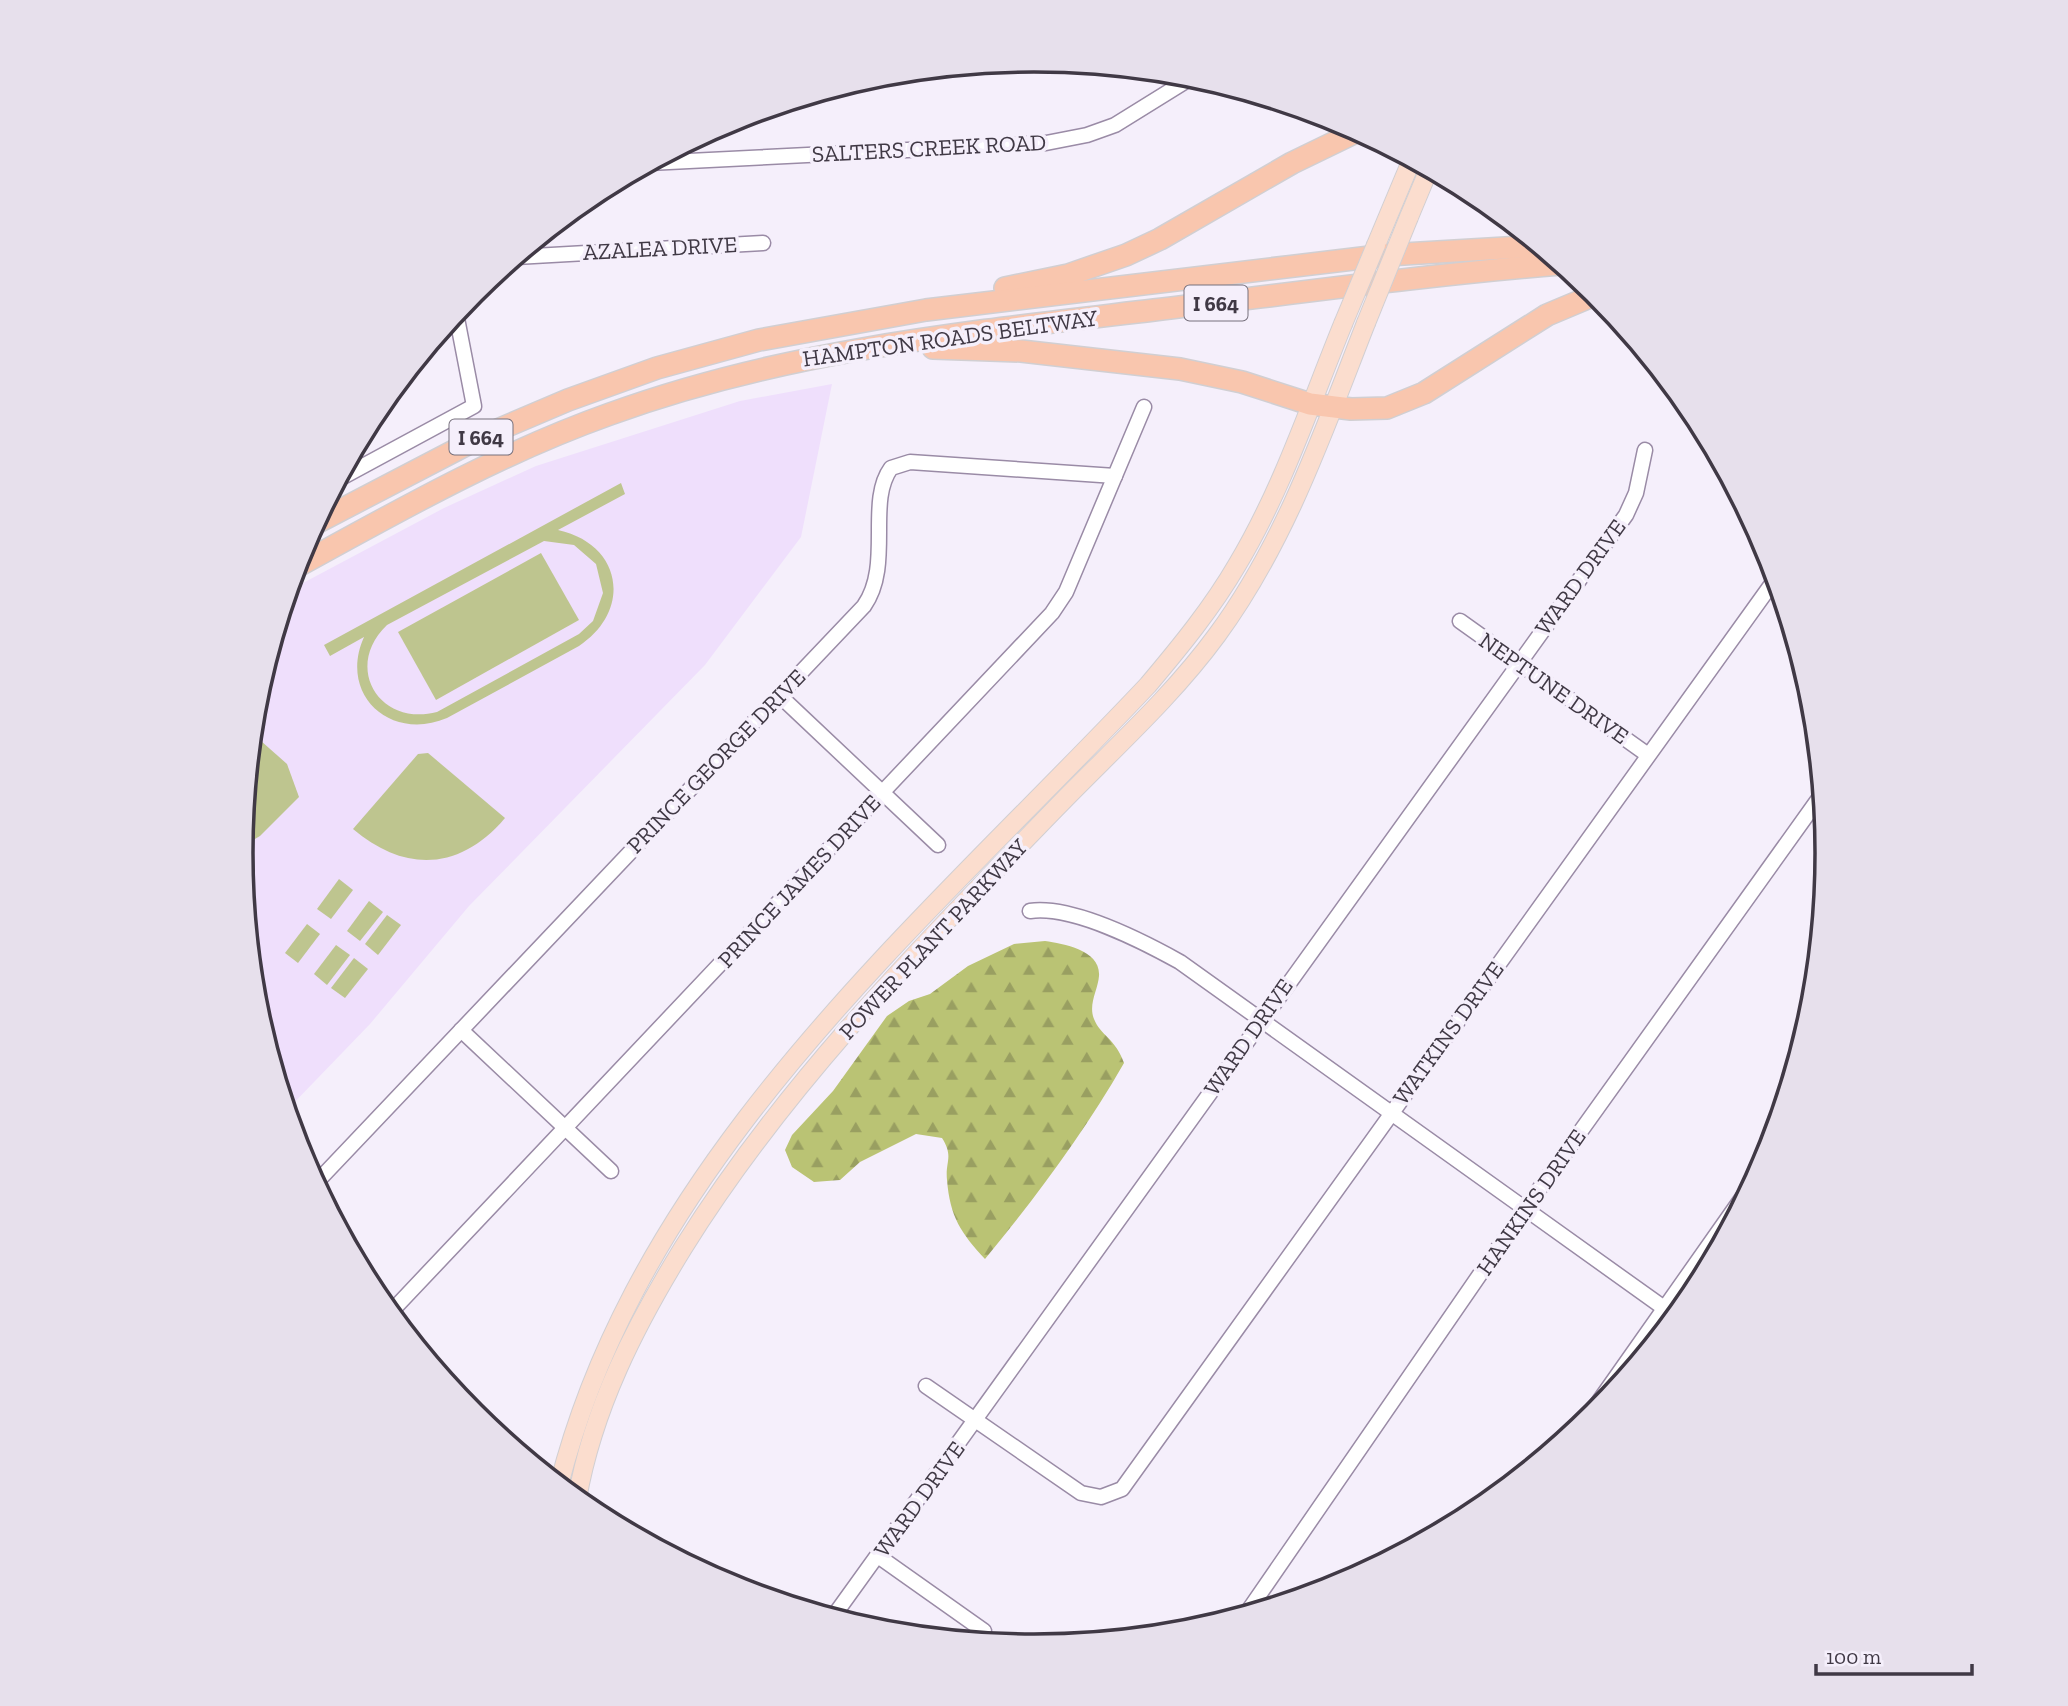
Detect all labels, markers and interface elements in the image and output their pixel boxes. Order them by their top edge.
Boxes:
street label: SALTERS CREEK ROAD [811,128,1047,168]
street label: AZALEA DRIVE [582,230,738,266]
road number: I 664 [1184,286,1248,320]
street label: HAMPTON ROADS BELTWAY [801,303,1100,373]
road number: I 664 [449,420,512,454]
street label: WARD DRIVE [1529,514,1631,640]
street label: NEPTUNE DRIVE [1474,626,1634,750]
street label: PRINCE GEORGE DRIVE [621,663,811,859]
street label: PRINCE JAMES DRIVE [712,789,886,973]
street label: POWER PLANT PARKWAY [833,832,1034,1045]
street label: WATKINS DRIVE [1387,956,1509,1110]
street label: WARD DRIVE [1197,973,1299,1101]
street label: HANKINS DRIVE [1470,1124,1592,1280]
street label: WARD DRIVE [868,1436,970,1562]
scale bar [1816,1632,1972,1676]
text: 100 m [1826,1644,1881,1669]

